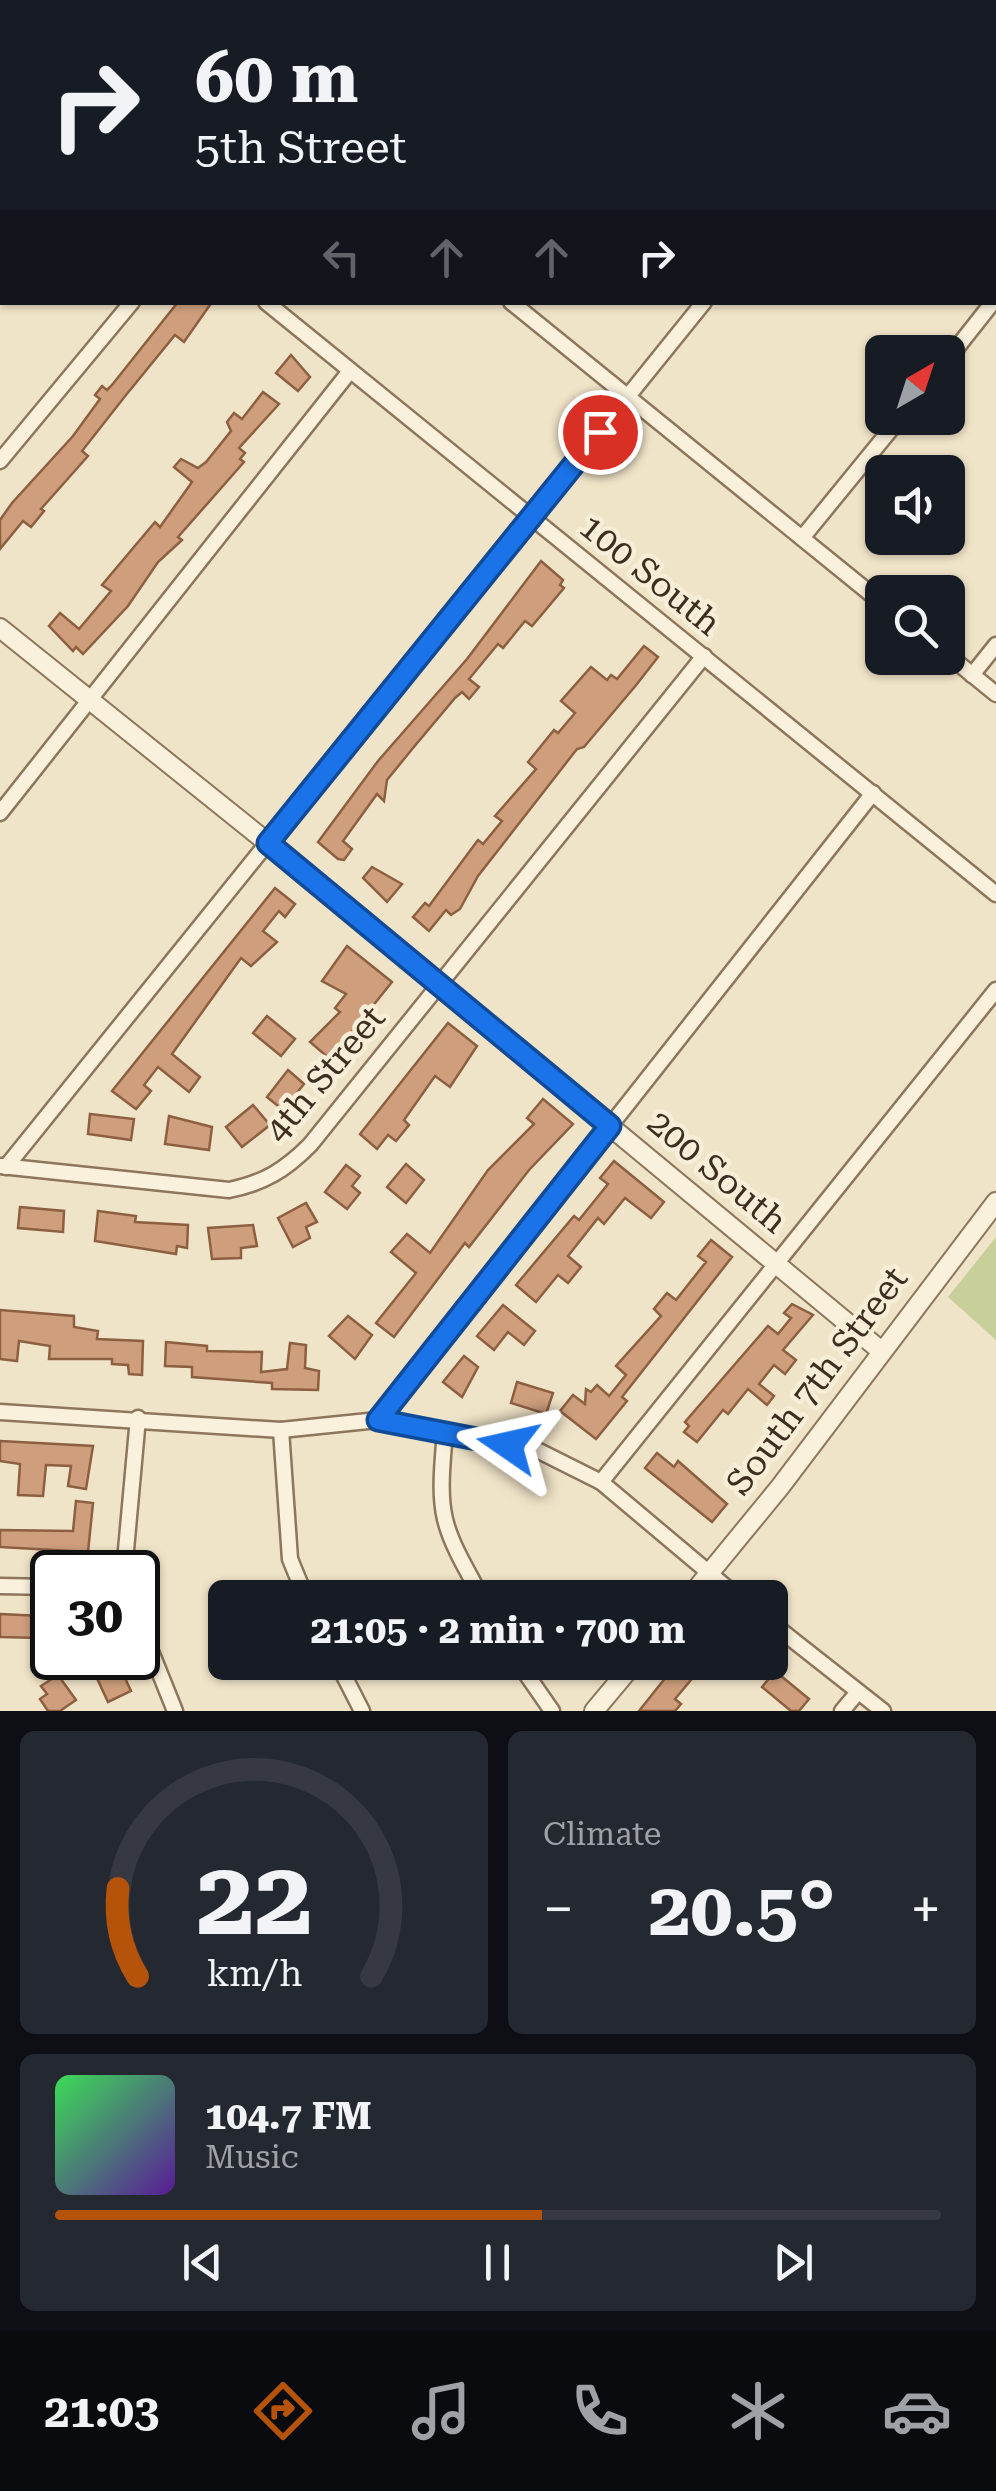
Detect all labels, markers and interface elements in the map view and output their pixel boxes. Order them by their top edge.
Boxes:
text: 60 m [195,37,359,119]
icon: right [30,40,160,170]
text: 5th Street [195,121,407,174]
icon: left [314,230,369,285]
icon: ahead [419,230,474,285]
icon: ahead [524,230,579,285]
icon: right [629,230,684,285]
north arrow [865,335,965,435]
map controls [865,335,965,675]
pin [558,390,643,475]
icon: arrive [573,405,628,460]
button: sound [865,455,965,555]
street label: 100 South [571,506,729,644]
button: search [865,575,965,675]
street label: 4th Street [256,998,394,1150]
street label: 200 South [639,1102,795,1242]
street label: South 7th Street [718,1259,916,1503]
position arrow [456,1393,560,1497]
speed limit sign: 30 [30,1550,160,1680]
text: 21:05 · 2 min · 700 m [311,1608,685,1652]
text: Climate [543,1815,661,1853]
text: 22 [196,1838,312,1959]
text: 20.5° [649,1865,835,1953]
text: − [543,1877,574,1941]
text: + [910,1877,941,1941]
text: km/h [206,1953,302,1995]
text: 104.7 FM [205,2094,372,2138]
text: Music [205,2138,299,2176]
icon: previous [175,2235,230,2290]
icon: pause [470,2235,525,2290]
icon: next [766,2235,821,2290]
icon: directions [248,2376,318,2446]
icon: music [406,2376,476,2446]
icon: phone [565,2376,635,2446]
icon: climate [723,2376,793,2446]
icon: car [882,2376,952,2446]
text: 21:03 [44,2385,159,2438]

